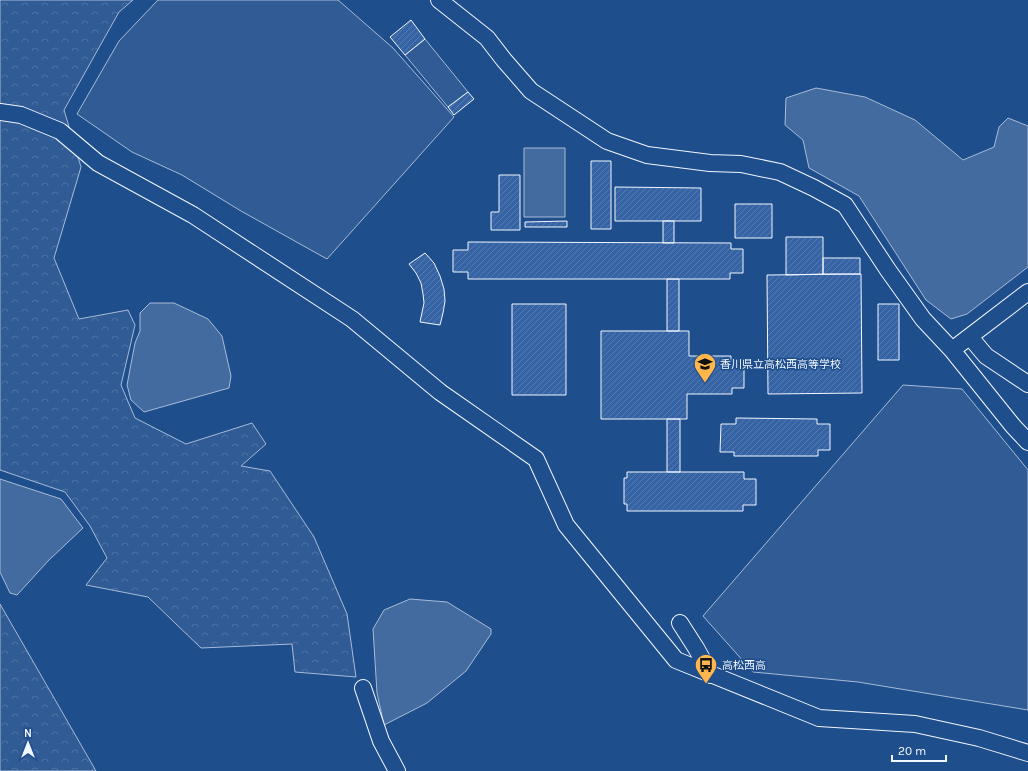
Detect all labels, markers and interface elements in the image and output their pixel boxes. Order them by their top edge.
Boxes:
school or university icon: 香川県立高松西高等学校 [692,351,718,384]
place label: 香川県立高松西高等学校 [720,358,841,371]
bus stop icon: 高松西高 [693,652,719,685]
place label: 高松西高 [722,659,766,672]
north arrow [8,723,48,763]
text: N [24,727,32,740]
scale bar [892,737,946,763]
text: 20 m [898,744,926,758]

